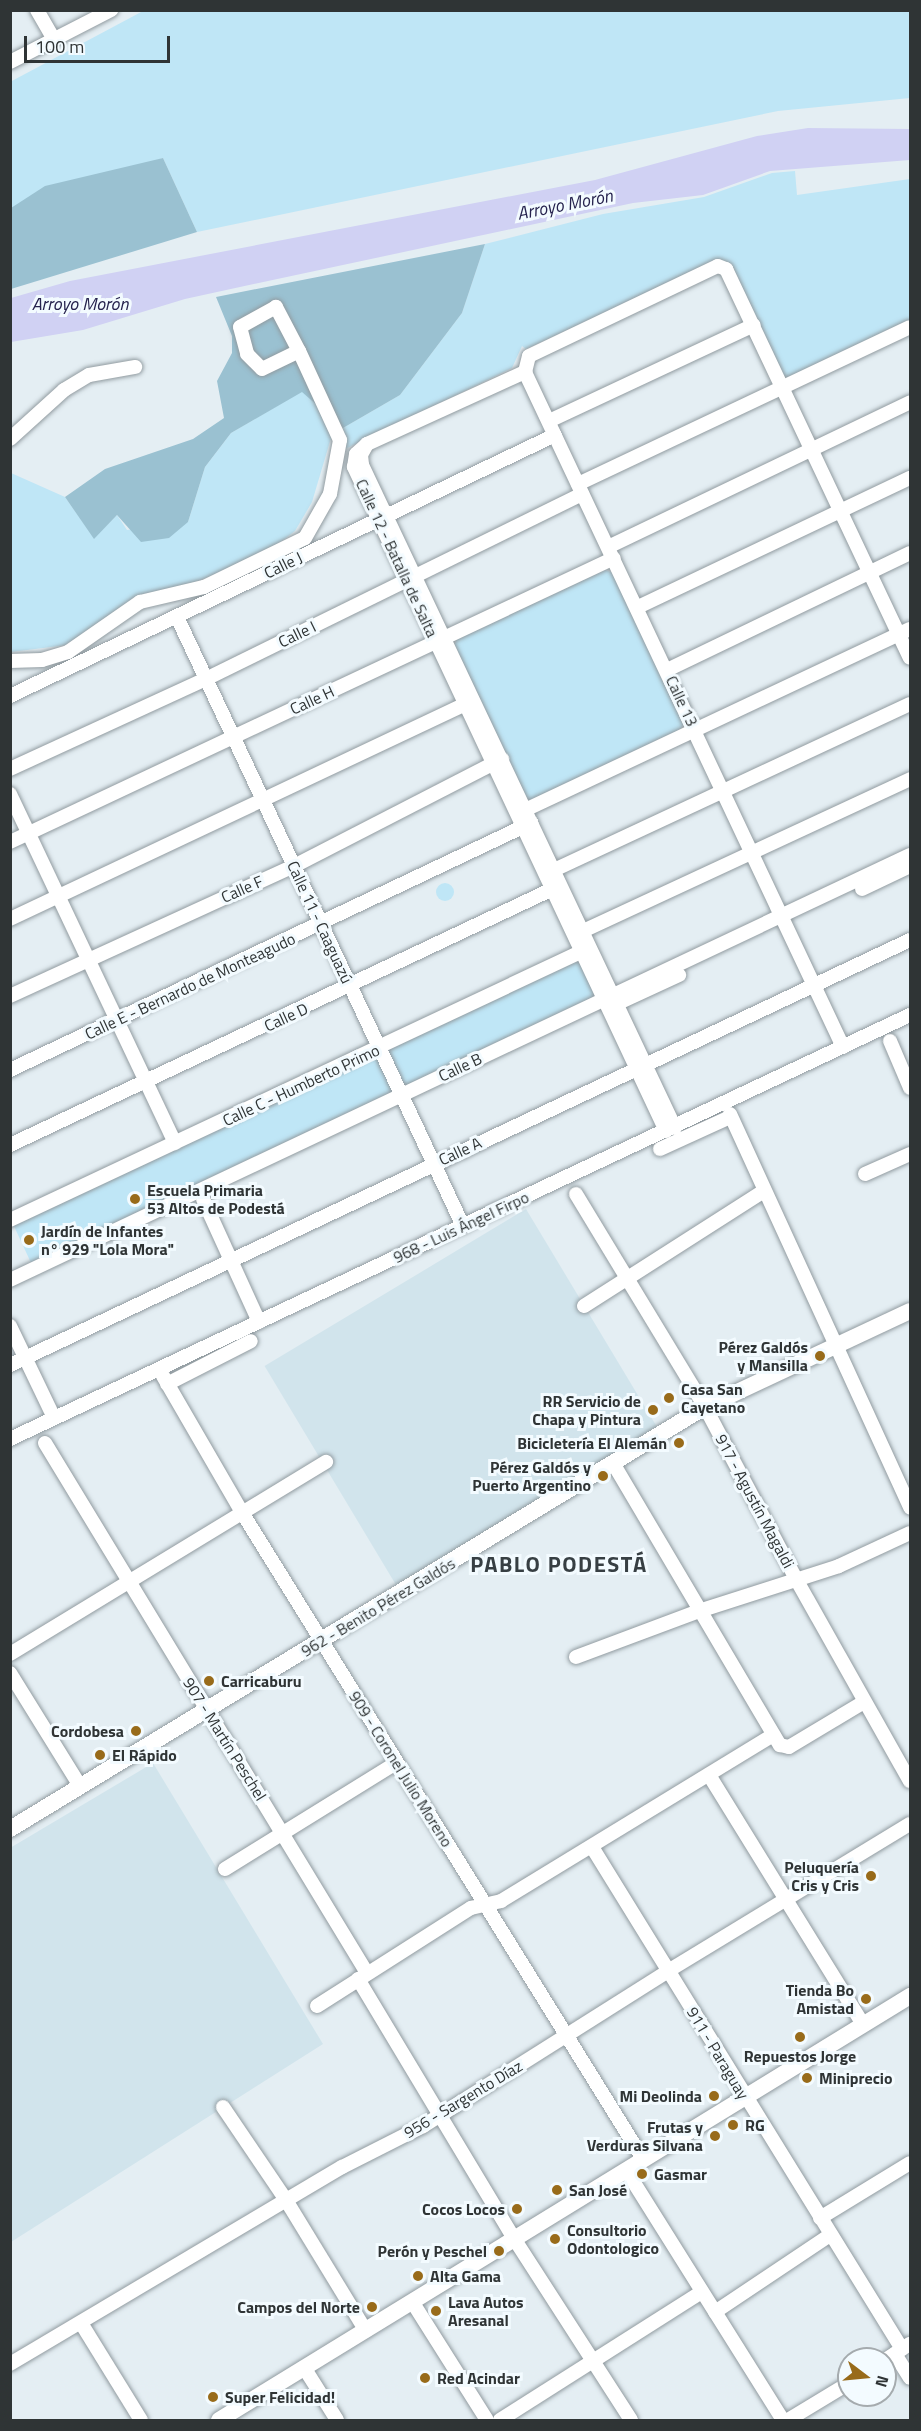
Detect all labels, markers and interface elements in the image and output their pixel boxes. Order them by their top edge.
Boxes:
scale bar [27,24,172,62]
text: 100 m [35,33,84,60]
water label: Arroyo Morón [515,185,615,225]
water label: Arroyo Morón [32,293,128,315]
street label: Calle 12 - Batalla de Salta [352,476,442,640]
street label: Calle J [261,548,305,582]
street label: Calle I [275,617,319,651]
street label: Calle 13 [662,673,702,729]
street label: Calle H [287,681,337,719]
street label: Calle 11 - Caaguazú [283,858,357,986]
street label: Calle F [218,871,266,907]
street label: Calle E - Bernardo de Monteagudo [82,929,298,1043]
street label: Calle D [261,999,311,1035]
street label: Calle C - Humberto Primo [219,1040,383,1130]
street label: Calle B [435,1049,485,1085]
street label: Calle A [435,1133,485,1169]
place label: Escuela Primaria 53 Altos de Podestá [147,1180,285,1218]
street label: 968 - Luis Ángel Firpo [390,1187,532,1267]
marker: Escuela Primaria 53 Altos de Podestá [128,1192,142,1206]
place label: Jardín de Infantes n° 929 "Lola Mora" [41,1221,174,1259]
marker: Jardín de Infantes n° 929 "Lola Mora" [22,1233,36,1247]
place label: Pérez Galdós y Mansilla [718,1337,808,1375]
marker: Pérez Galdós y Mansilla [813,1349,827,1363]
place label: Casa San Cayetano [681,1379,745,1417]
place label: RR Servicio de Chapa y Pintura [532,1391,641,1429]
marker: Casa San Cayetano [662,1391,676,1405]
marker: RR Servicio de Chapa y Pintura [646,1403,660,1417]
street label: 917 - Agustín Magaldi [712,1431,798,1571]
place label: Bicicletería El Alemán [517,1433,667,1453]
marker: Bicicletería El Alemán [672,1436,686,1450]
place label: Pérez Galdós y Puerto Argentino [472,1457,591,1495]
marker: Pérez Galdós y Puerto Argentino [596,1469,610,1483]
district label: PABLO PODESTÁ [470,1552,648,1578]
street label: 962 - Benito Pérez Galdós [298,1553,458,1661]
place label: Carricaburu [221,1671,302,1691]
street label: 907 - Martín Peschel [179,1674,271,1804]
marker: Carricaburu [202,1674,216,1688]
street label: 909 - Coronel Julio Moreno [345,1687,457,1851]
place label: Cordobesa [51,1721,124,1741]
marker: Cordobesa [129,1724,143,1738]
place label: El Rápido [112,1745,177,1765]
marker: El Rápido [93,1748,107,1762]
place label: Peluquería Cris y Cris [784,1857,859,1895]
marker: Peluquería Cris y Cris [864,1869,878,1883]
place label: Tienda Bo Amistad [786,1980,854,2018]
marker: Tienda Bo Amistad [859,1992,873,2006]
street label: 911 - Paraguay [683,2003,753,2103]
marker: Repuestos Jorge [793,2030,807,2044]
place label: Repuestos Jorge [744,2046,856,2066]
street label: 956 - Sargento Díaz [400,2056,526,2142]
place label: Miniprecio [819,2068,892,2088]
marker: Miniprecio [800,2071,814,2085]
place label: Mi Deolinda [619,2086,702,2106]
marker: Mi Deolinda [707,2089,721,2103]
place label: RG [745,2115,765,2135]
place label: Frutas y Verduras Silvana [587,2117,703,2155]
marker: RG [726,2118,740,2132]
marker: Frutas y Verduras Silvana [708,2129,722,2143]
place label: Gasmar [654,2164,707,2184]
marker: Gasmar [635,2167,649,2181]
place label: San José [569,2180,627,2200]
marker: San José [550,2183,564,2197]
place label: Cocos Locos [422,2199,505,2219]
marker: Cocos Locos [510,2202,524,2216]
place label: Consultorio Odontologico [567,2220,659,2258]
marker: Consultorio Odontologico [548,2232,562,2246]
place label: Perón y Peschel [377,2241,487,2261]
marker: Perón y Peschel [492,2244,506,2258]
place label: Alta Gama [430,2266,501,2286]
marker: Alta Gama [411,2269,425,2283]
place label: Lava Autos Aresanal [448,2292,524,2330]
place label: Campos del Norte [237,2297,360,2317]
marker: Campos del Norte [365,2300,379,2314]
marker: Lava Autos Aresanal [429,2304,443,2318]
north arrow [837,2347,897,2407]
place label: Red Acindar [437,2368,520,2388]
marker: Red Acindar [418,2371,432,2385]
text: N [869,2373,895,2390]
place label: Super Felicidad! [225,2387,335,2407]
marker: Super Felicidad! [206,2390,220,2404]

